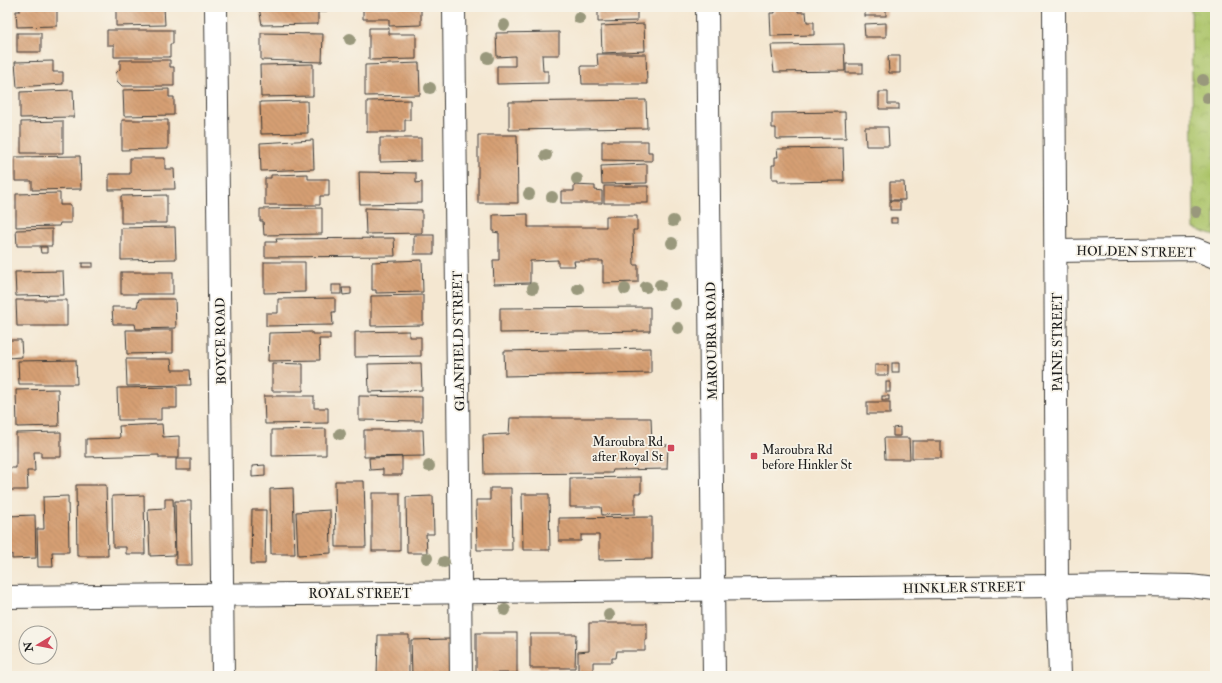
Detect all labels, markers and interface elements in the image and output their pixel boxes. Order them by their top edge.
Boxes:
street label: HOLDEN STREET [1076,243,1196,261]
street label: GLANFIELD STREET [450,270,468,411]
street label: MAROUBRA ROAD [703,282,721,400]
street label: PAINE STREET [1050,292,1066,392]
street label: BOYCE ROAD [212,297,230,385]
place label: Maroubra Rd after Royal St [592,434,664,466]
place label: Maroubra Rd before Hinkler St [762,442,852,473]
marker: Maroubra Rd after Royal St [666,443,676,453]
marker: Maroubra Rd before Hinkler St [749,451,759,461]
street label: HINKLER STREET [903,579,1025,597]
street label: ROYAL STREET [309,586,412,602]
north arrow [18,625,58,665]
text: N [21,640,36,654]

